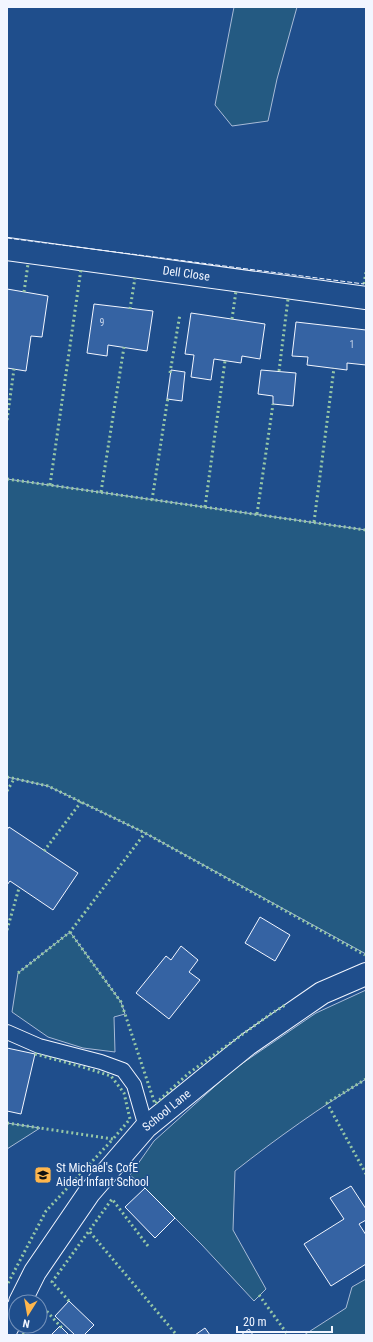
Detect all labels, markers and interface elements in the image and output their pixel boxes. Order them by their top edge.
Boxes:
street label: Dell Close [162,263,211,284]
house number: 9 [100,317,105,328]
house number: 1 [350,339,354,350]
street label: School Lane [140,1086,194,1134]
place label: St Michael's CofE Aided Infant School [56,1161,149,1189]
school or university icon: St Michael's CofE Aided Infant School [33,1165,53,1185]
north arrow [8,1294,48,1334]
scale bar [237,1308,332,1334]
text: 20 m [243,1315,267,1329]
text: N [21,1316,31,1330]

